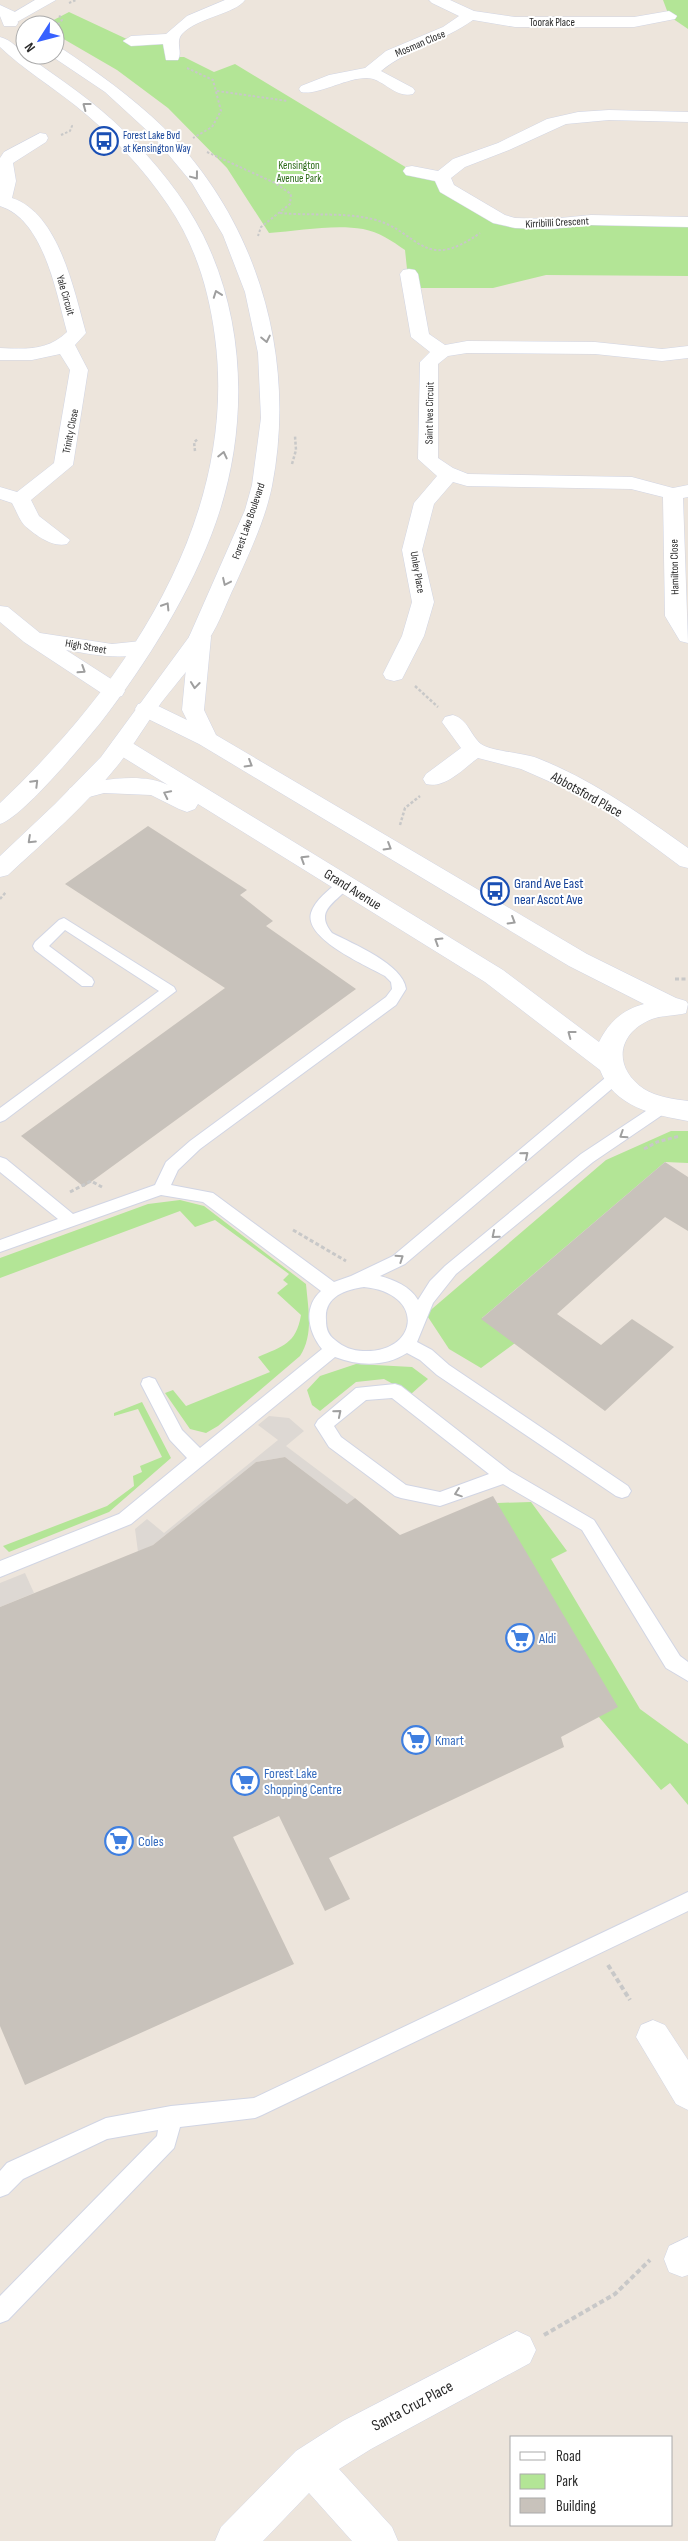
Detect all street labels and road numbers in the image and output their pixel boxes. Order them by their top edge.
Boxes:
street label: Toorak Place [529,16,575,29]
street label: Mosman Close [393,27,447,60]
street label: Kirribilli Crescent [525,214,590,231]
street label: Yale Circuit [54,273,78,317]
street label: Saint Ives Circuit [422,381,437,444]
street label: Trinity Close [60,408,81,455]
street label: Forest Lake Boulevard [229,481,268,561]
street label: Hamilton Close [668,539,681,595]
street label: Unley Place [407,550,428,594]
street label: High Street [64,636,108,657]
street label: Abbotsford Place [547,767,626,821]
street label: Grand Avenue [321,865,385,914]
street label: Santa Cruz Place [369,2377,457,2436]

